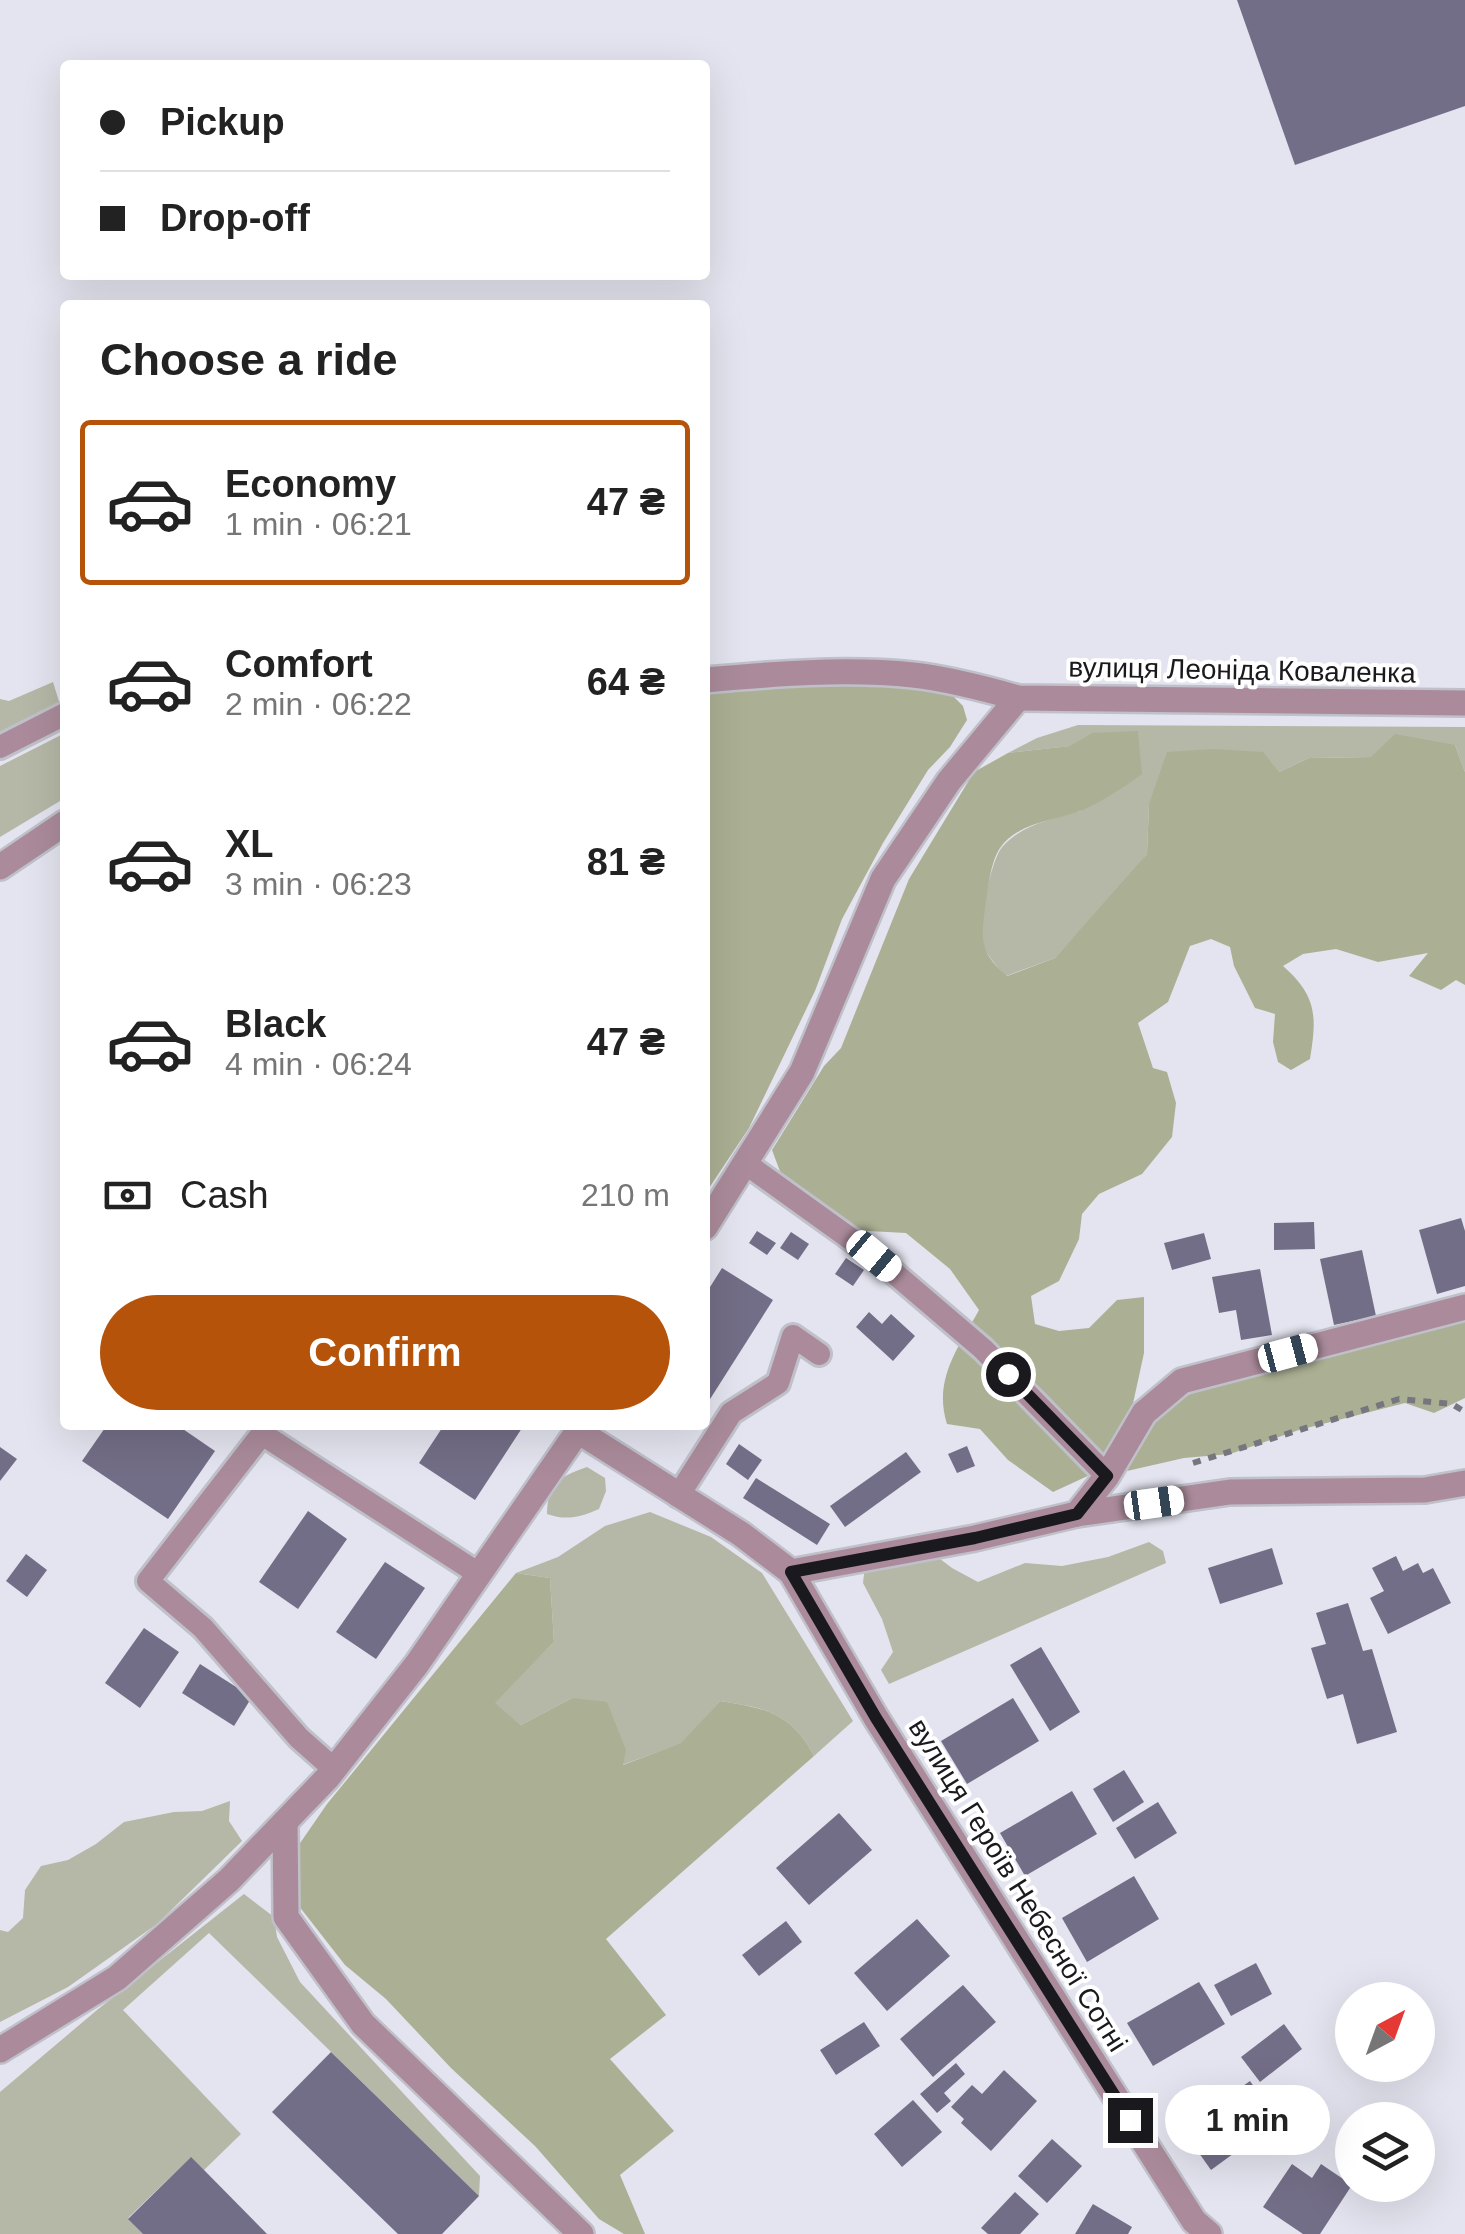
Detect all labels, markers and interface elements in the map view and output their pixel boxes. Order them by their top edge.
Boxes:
text: Pickup [160,101,285,143]
text: Drop-off [160,197,310,239]
text: Choose a ride [100,334,398,385]
icon: car [105,458,195,548]
text: Economy [225,463,396,505]
text: 47 ₴ [587,481,665,523]
text: 1 min · 06:21 [225,506,412,542]
icon: car [105,638,195,728]
text: Comfort [225,643,373,685]
street label: вулиця Леоніда Коваленка [1068,651,1416,689]
text: 64 ₴ [587,661,665,703]
text: 2 min · 06:22 [225,686,412,722]
icon: car [105,818,195,908]
text: XL [225,823,274,865]
text: 81 ₴ [587,841,665,883]
text: 3 min · 06:23 [225,866,412,902]
icon: car [105,998,195,1088]
text: Black [225,1003,326,1045]
text: 47 ₴ [587,1021,665,1063]
text: 4 min · 06:24 [225,1046,412,1082]
icon: cash [100,1168,155,1223]
text: Cash [180,1174,269,1216]
text: 210 m [581,1177,670,1213]
car [841,1225,907,1287]
button: Confirm [100,1295,670,1410]
car [1255,1331,1321,1375]
route start [986,1352,1031,1397]
car [1122,1484,1186,1522]
street label: вулиця Героїв Небесної Сотні [903,1713,1133,2057]
north arrow [1335,1982,1435,2082]
map controls [1335,1982,1435,2202]
callout: 1 min [1165,2085,1330,2155]
route end [1108,2098,1153,2143]
text: 1 min [1206,2102,1289,2138]
button: layers [1335,2102,1435,2202]

